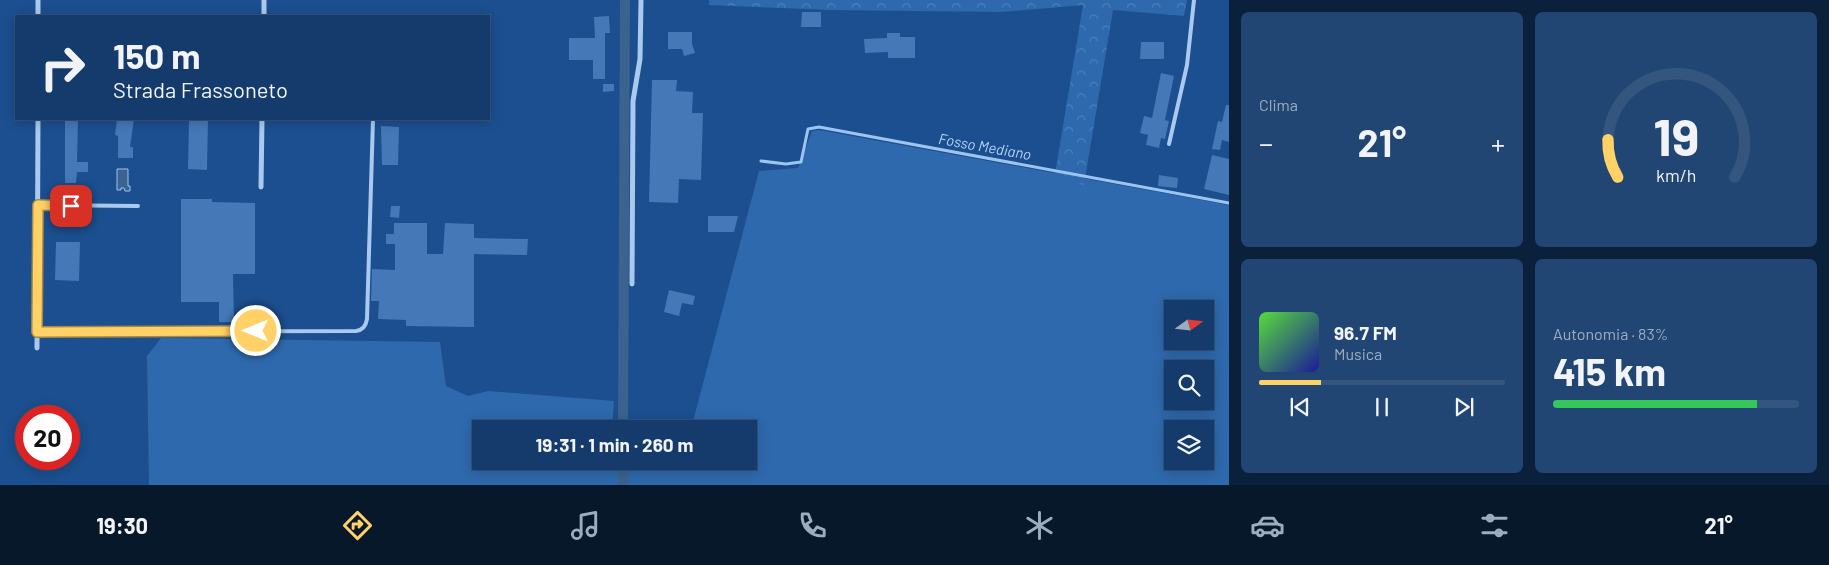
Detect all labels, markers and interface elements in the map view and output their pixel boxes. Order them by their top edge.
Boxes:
text: 150 m [113,34,200,76]
icon: right [30,35,95,100]
text: Strada Frassoneto [113,76,288,102]
text: Clima [1259,95,1298,114]
text: 19 [1653,104,1699,166]
text: 21° [1358,119,1406,165]
text: − [1259,126,1273,160]
text: + [1491,126,1505,160]
water label: Fosso Mediano [937,129,1033,163]
text: km/h [1656,164,1696,186]
pin [50,185,92,227]
icon: arrive [57,192,85,220]
north arrow [1164,300,1214,350]
map controls [1164,300,1214,470]
position arrow [229,304,281,356]
text: 96.7 FM [1334,321,1397,344]
text: Autonomia · 83% [1553,324,1668,343]
text: Musica [1334,344,1382,363]
text: 415 km [1553,348,1666,394]
button: search [1164,360,1214,410]
icon: previous [1286,393,1314,421]
icon: pause [1368,393,1396,421]
icon: next [1450,393,1478,421]
speed limit sign: 20 [15,405,80,470]
button: layers [1164,420,1214,470]
text: 19:31 · 1 min · 260 m [536,433,693,456]
icon: directions [340,508,375,543]
icon: music [568,508,603,543]
icon: phone [795,508,830,543]
icon: climate [1022,508,1057,543]
icon: car [1250,508,1285,543]
icon: filters [1477,508,1512,543]
text: 19:30 [96,512,148,538]
text: 21° [1704,512,1733,538]

